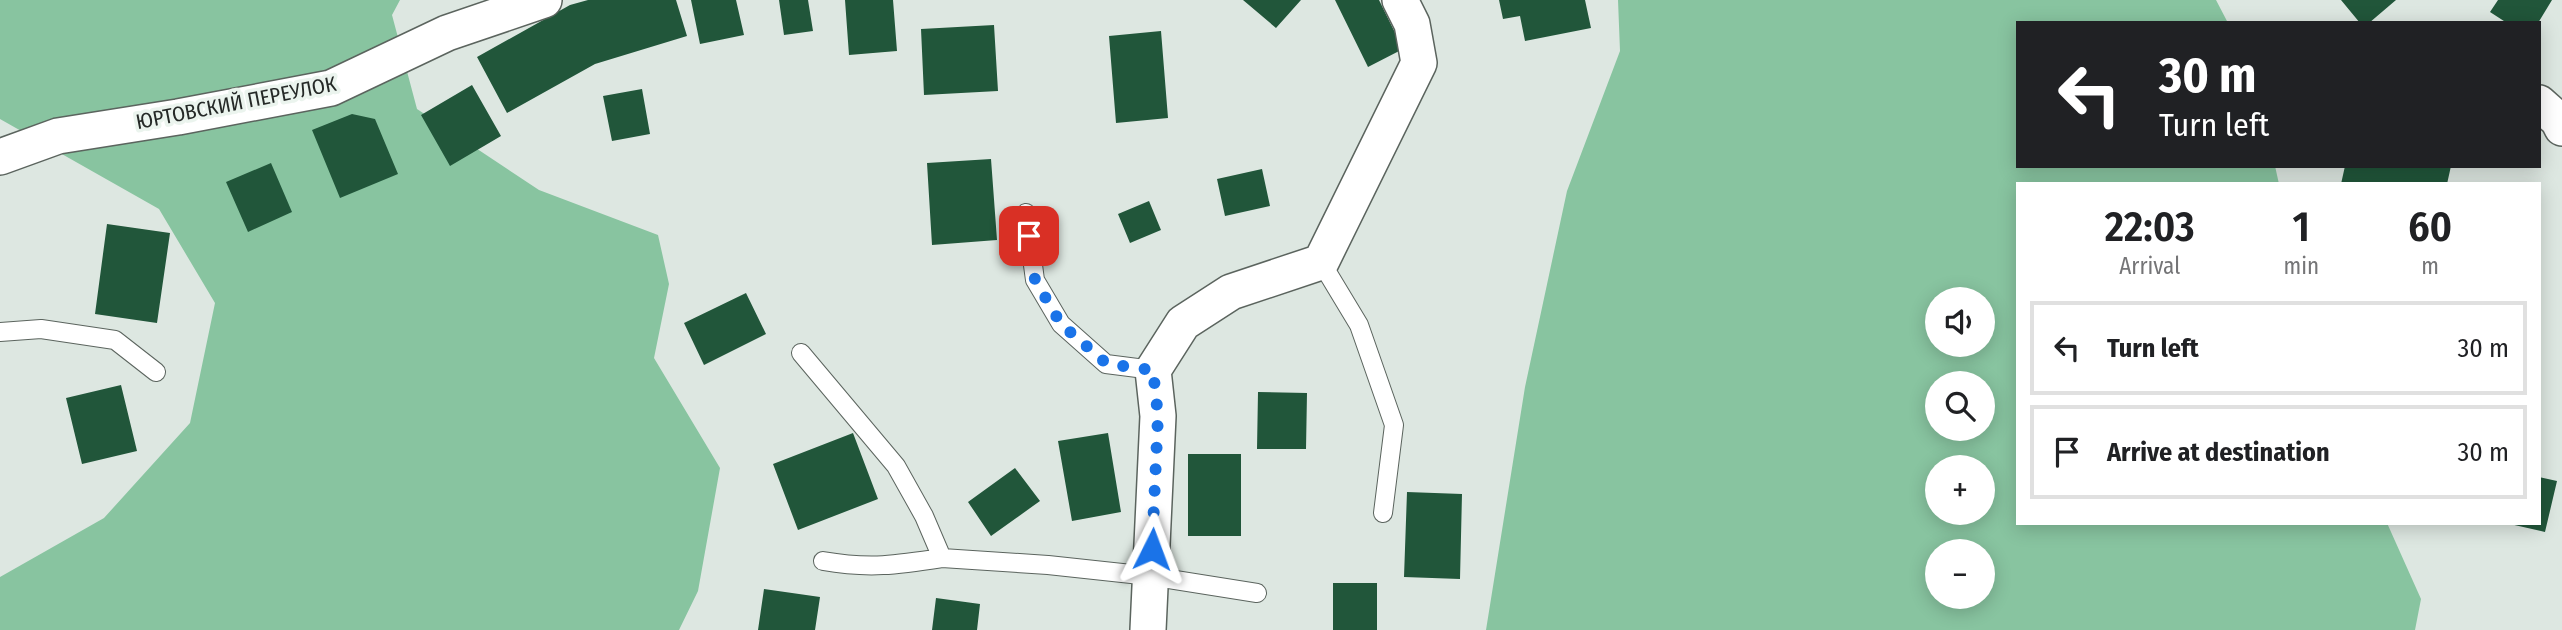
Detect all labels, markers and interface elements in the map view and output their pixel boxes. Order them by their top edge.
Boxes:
text: 30 m [2159,46,2257,105]
icon: left [2044,49,2135,140]
street label: ЮРТОВСКИЙ ПЕРЕУЛОК [134,71,339,135]
text: Turn left [2159,106,2269,144]
text: 22:03 [2105,202,2195,252]
text: 1 [2293,202,2310,252]
text: 60 [2408,202,2452,252]
pin [999,206,1059,266]
icon: arrive [1010,217,1048,255]
text: Arrival [2119,252,2180,280]
text: min [2284,252,2319,280]
text: m [2421,252,2439,280]
map controls [1925,287,1995,609]
button: sound [1925,287,1995,357]
icon: left [2048,329,2086,367]
text: Turn left [2107,333,2199,364]
text: 30 m [2458,333,2509,364]
button: search [1925,371,1995,441]
icon: arrive [2048,433,2086,471]
text: Arrive at destination [2107,437,2330,468]
text: 30 m [2458,437,2509,468]
button: + [1925,455,1995,525]
position arrow [1115,512,1189,586]
button: − [1925,539,1995,609]

